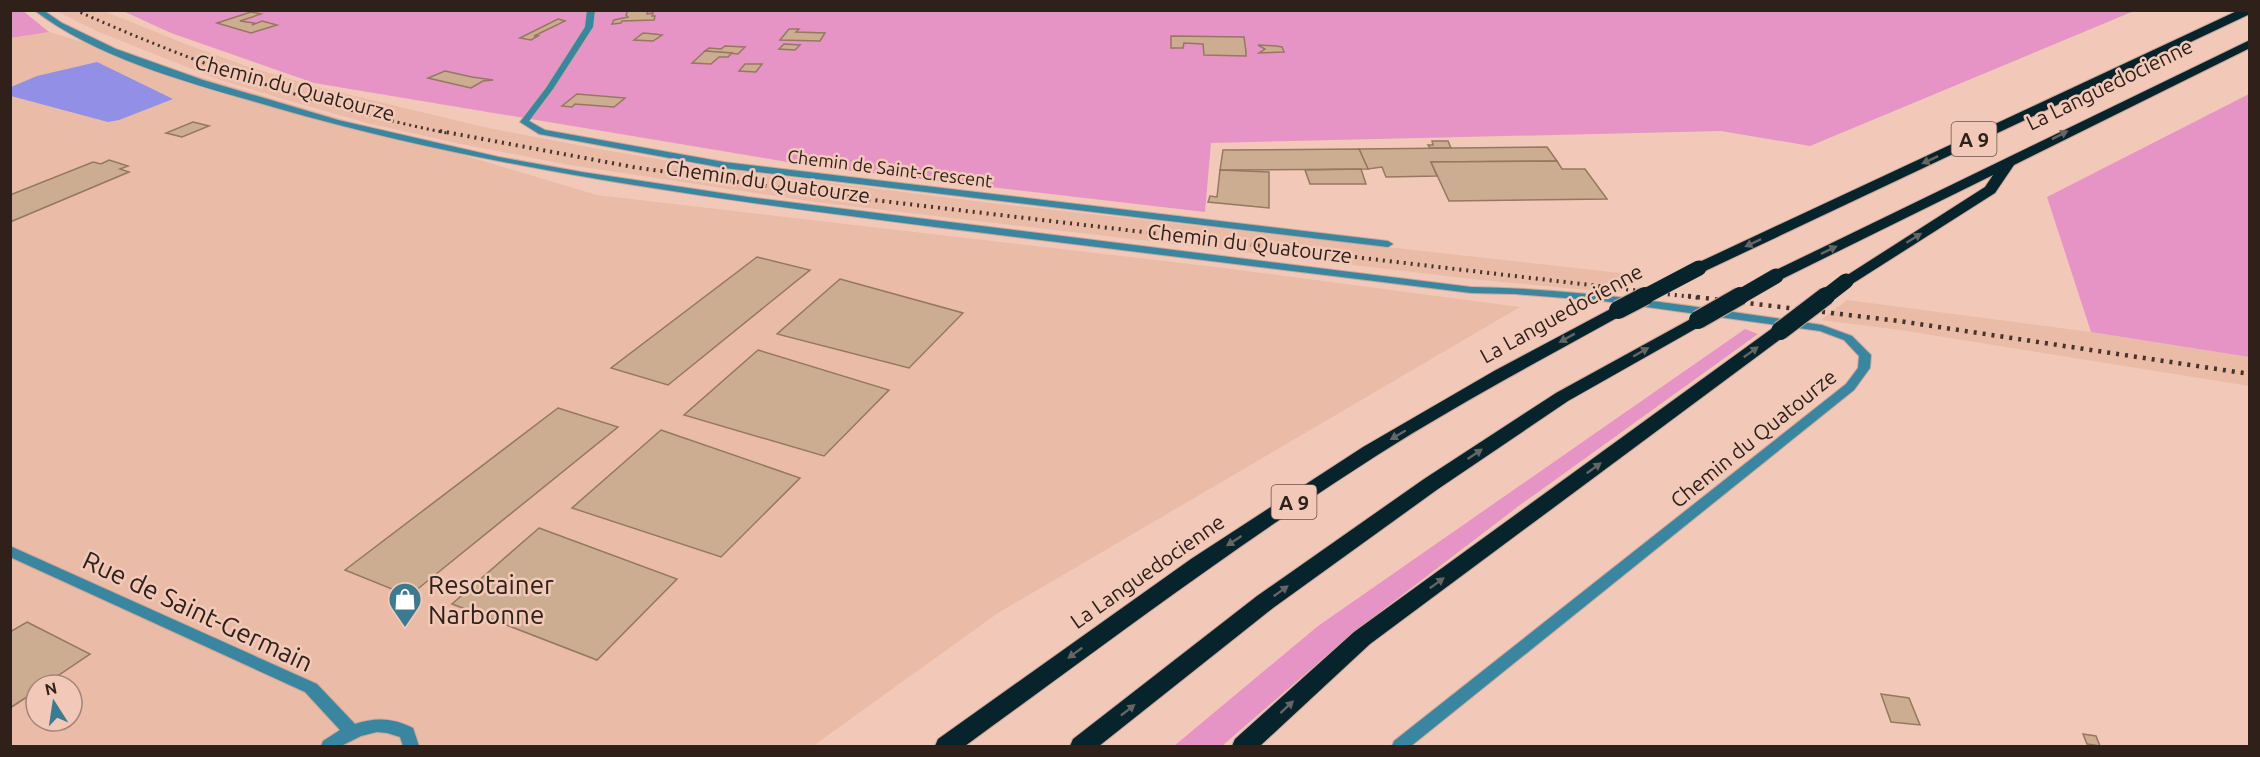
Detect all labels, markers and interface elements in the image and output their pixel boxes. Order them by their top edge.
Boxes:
street label: La Languedocienne [2022,33,2196,135]
street label: Chemin du Quatourze [192,49,398,125]
road number: A 9 [1952,122,1996,156]
one-way arrow [2051,131,2069,141]
street label: Chemin de Saint-Crescent [786,145,994,191]
street label: Chemin du Quatourze [664,155,872,207]
one-way arrow [1921,155,1938,164]
street label: Chemin du Quatourze [1146,219,1354,267]
one-way arrow [1906,233,1922,244]
one-way arrow [1745,238,1762,247]
one-way arrow [1820,246,1837,255]
street label: La Languedocienne [1476,258,1646,368]
one-way arrow [1558,333,1575,343]
one-way arrow [1743,346,1759,358]
one-way arrow [1633,347,1650,357]
street label: Chemin du Quatourze [1665,364,1841,512]
one-way arrow [1390,429,1406,440]
one-way arrow [1467,449,1483,460]
one-way arrow [1587,462,1602,474]
road number: A 9 [1272,485,1316,519]
street label: La Languedocienne [1066,509,1228,633]
one-way arrow [1226,535,1242,546]
street label: Rue de Saint-Germain [78,545,318,677]
place label: Resotainer Narbonne [428,570,554,629]
one-way arrow [1429,577,1445,589]
shop icon: Resotainer Narbonne [387,581,423,628]
one-way arrow [1273,585,1289,597]
one-way arrow [1067,647,1083,659]
north arrow [24,673,84,733]
text: N [43,678,59,698]
one-way arrow [1279,700,1294,714]
one-way arrow [1120,705,1135,717]

